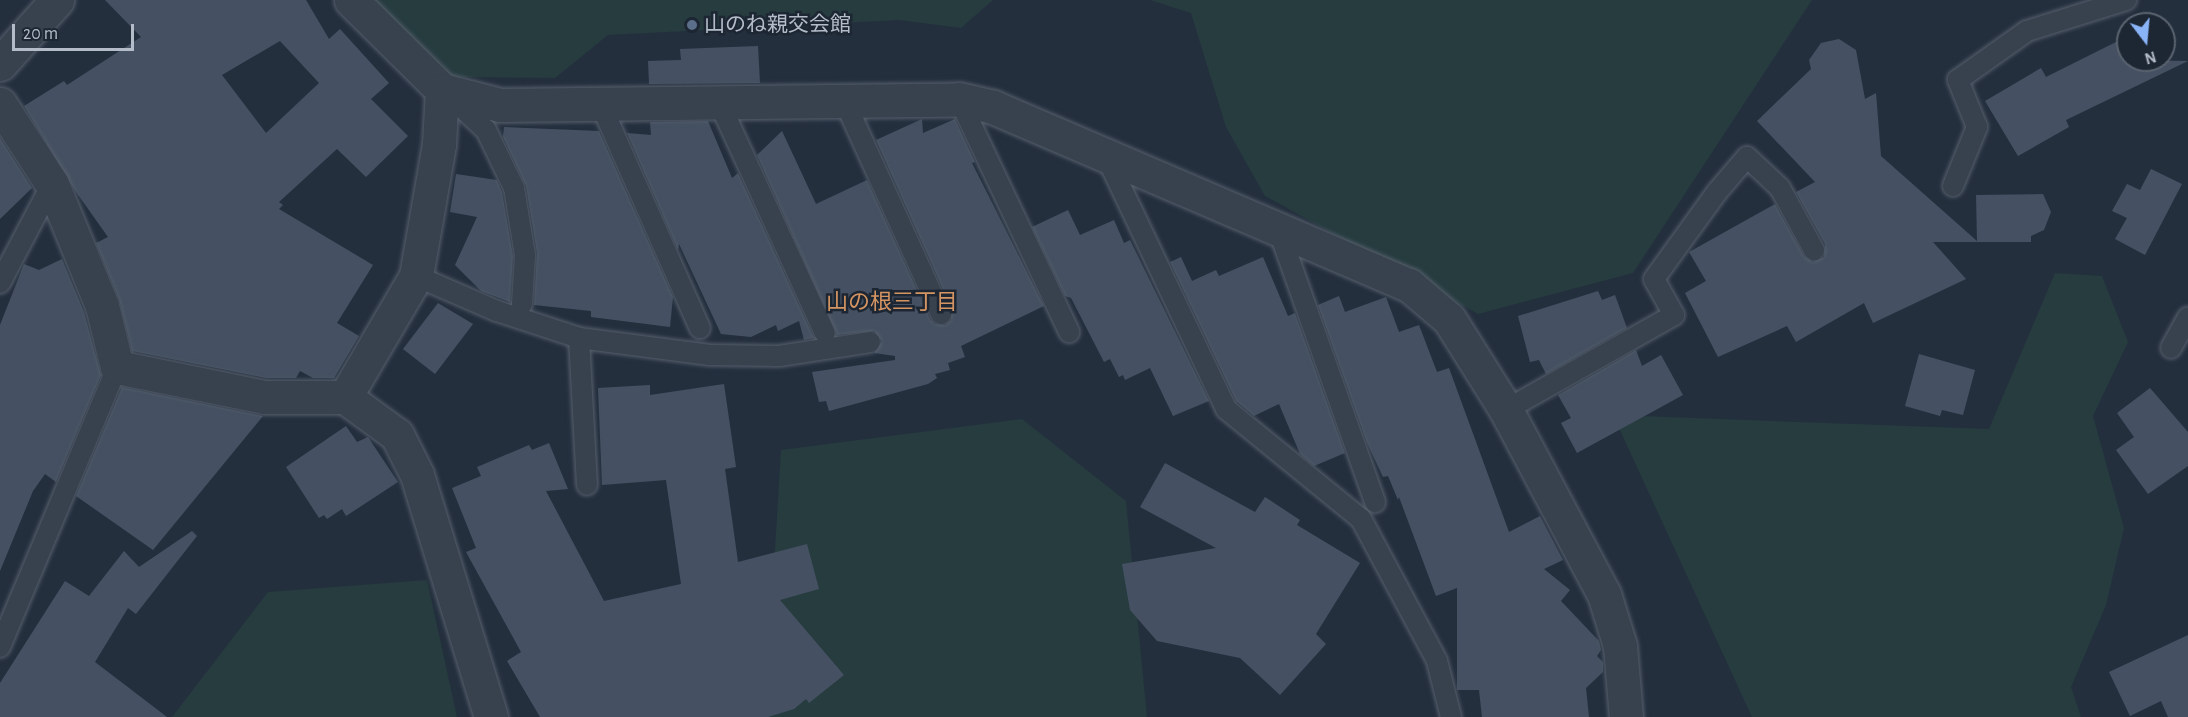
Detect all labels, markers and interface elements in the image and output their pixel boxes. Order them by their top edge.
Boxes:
scale bar [15,12,136,50]
place label: 山のね親交会館 [704,12,851,38]
north arrow [2116,12,2176,72]
marker: 山のね親交会館 [685,18,699,32]
text: 20 m [23,25,58,43]
text: N [2143,48,2158,67]
district label: 山の根三丁目 [826,290,958,316]

